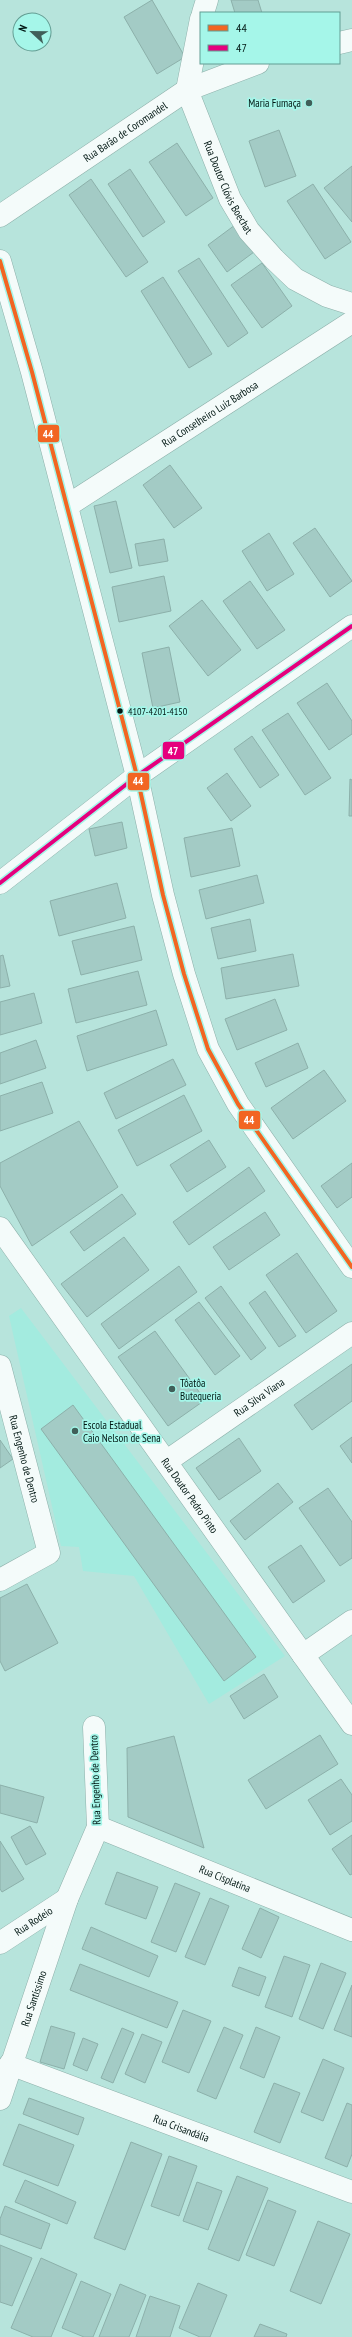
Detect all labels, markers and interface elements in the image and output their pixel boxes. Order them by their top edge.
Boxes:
north arrow [12,12,52,52]
legend [200,12,340,64]
text: 44 [236,20,247,35]
text: N [15,23,30,34]
text: 47 [236,40,247,55]
place label: Maria Fumaça [248,96,301,110]
street label: Rua Barão de Coromandel [81,98,170,165]
marker: Maria Fumaça [304,98,314,108]
street label: Rua Doutor Clóvis Boechat [201,139,255,237]
street label: Rua Conselheiro Luiz Barbosa [159,378,261,450]
line badge: 44 [37,424,60,443]
text: 44 [43,427,54,441]
place label: 4107-4201-4150 [128,705,188,718]
marker: 4107-4201-4150 [115,706,125,716]
line badge: 47 [162,741,185,760]
text: 47 [168,744,178,758]
line badge: 44 [127,772,150,791]
text: 44 [133,774,144,788]
line badge: 44 [238,1110,261,1130]
text: 44 [244,1113,255,1127]
street label: Rua Silva Viana [231,1375,287,1420]
place label: Tôatôa Butequeria [180,1376,221,1403]
marker: Tôatôa Butequeria [167,1384,177,1394]
street label: Rua Engenho de Dentro [6,1413,43,1504]
place label: Escola Estadual Caio Nelson de Sena [83,1418,161,1445]
marker: Escola Estadual Caio Nelson de Sena [70,1426,80,1436]
street label: Rua Doutor Pedro Pinto [158,1455,221,1536]
street label: Rua Engenho de Dentro [86,1735,104,1825]
street label: Rua Cisplatina [197,1862,253,1895]
street label: Rua Rodeio [12,1903,55,1939]
street label: Rua Santíssimo [18,1969,50,2028]
street label: Rua Crisandália [151,2111,211,2145]

